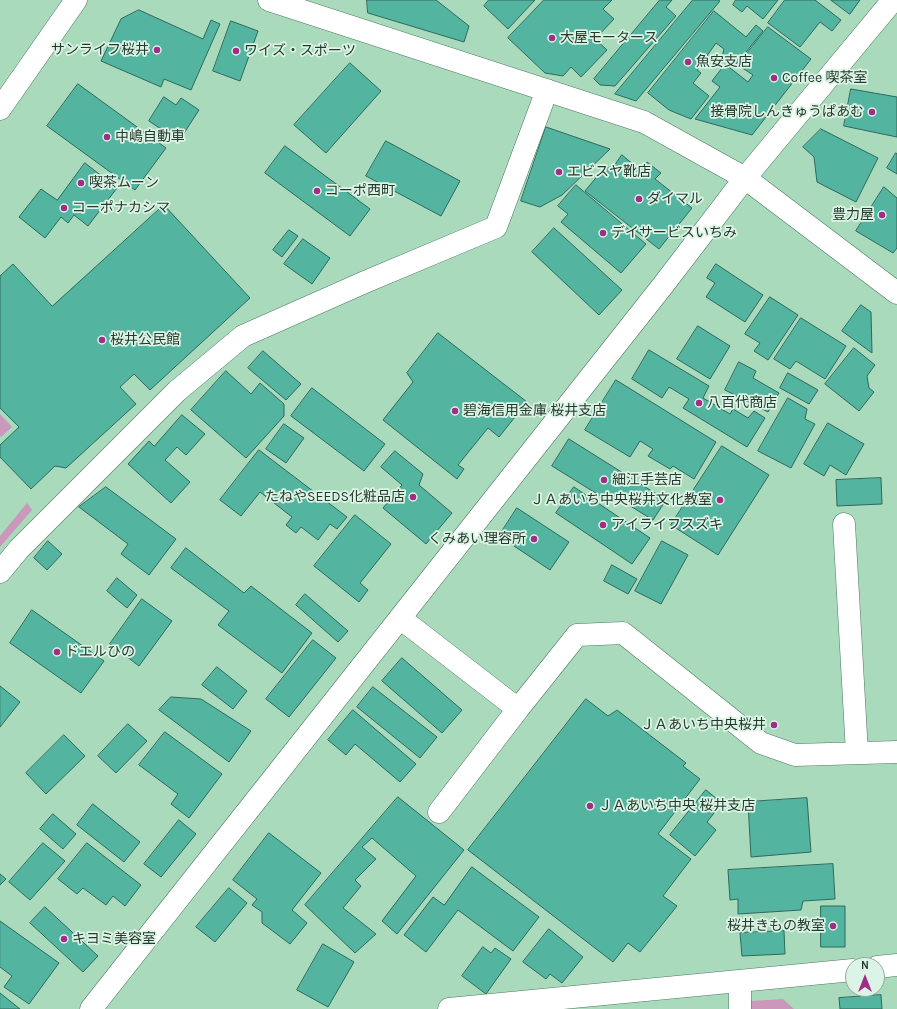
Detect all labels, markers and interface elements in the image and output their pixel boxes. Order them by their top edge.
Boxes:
place label: 大屋モータース [560,30,658,46]
marker: 大屋モータース [547,33,557,43]
place label: サンライフ桜井 [51,42,149,58]
place label: ワイズ・スポーツ [244,43,356,59]
marker: サンライフ桜井 [152,45,162,55]
marker: ワイズ・スポーツ [231,46,241,56]
place label: 魚安支店 [696,54,752,70]
marker: 魚安支店 [683,57,693,67]
place label: Coffee 喫茶室 [782,70,868,86]
marker: Coffee 喫茶室 [769,73,779,83]
place label: 接骨院しんきゅうぱあむ [710,104,864,120]
marker: 接骨院しんきゅうぱあむ [867,107,877,117]
place label: 中嶋自動車 [115,129,185,145]
marker: 中嶋自動車 [102,132,112,142]
place label: エビスヤ靴店 [567,164,651,180]
marker: エビスヤ靴店 [554,167,564,177]
place label: 喫茶ムーン [89,175,159,191]
marker: 喫茶ムーン [76,178,86,188]
place label: コーポ西町 [325,183,395,199]
marker: コーポ西町 [312,186,322,196]
place label: ダイマル [647,191,703,207]
marker: ダイマル [634,194,644,204]
place label: コーポナカシマ [72,200,170,216]
marker: コーポナカシマ [59,203,69,213]
place label: 豊力屋 [832,207,874,223]
marker: 豊力屋 [877,210,887,220]
place label: デイサービスいちみ [611,225,737,241]
marker: デイサービスいちみ [598,228,608,238]
place label: 桜井公民館 [110,332,180,348]
marker: 桜井公民館 [97,335,107,345]
place label: 八百代商店 [707,395,777,411]
marker: 八百代商店 [694,398,704,408]
place label: 碧海信用金庫 桜井支店 [463,403,606,419]
marker: 碧海信用金庫 桜井支店 [450,406,460,416]
place label: 細江手芸店 [612,472,682,488]
marker: 細江手芸店 [599,475,609,485]
place label: たねやSEEDS化粧品店 [265,489,405,505]
marker: たねやSEEDS化粧品店 [408,492,418,502]
place label: ＪＡあいち中央桜井文化教室 [530,492,712,508]
marker: ＪＡあいち中央桜井文化教室 [715,495,725,505]
place label: アイライフスズキ [611,517,723,533]
marker: アイライフスズキ [598,520,608,530]
place label: くみあい理容所 [428,531,526,547]
marker: くみあい理容所 [529,534,539,544]
place label: ドエルひの [65,644,135,660]
marker: ドエルひの [52,647,62,657]
place label: ＪＡあいち中央桜井 [640,717,766,733]
marker: ＪＡあいち中央桜井 [769,720,779,730]
place label: ＪＡあいち中央 桜井支店 [598,798,755,814]
marker: ＪＡあいち中央 桜井支店 [585,801,595,811]
place label: 桜井きもの教室 [727,918,825,934]
marker: 桜井きもの教室 [828,921,838,931]
place label: キヨミ美容室 [72,931,156,947]
marker: キヨミ美容室 [59,934,69,944]
north arrow [845,957,885,997]
text: N [861,959,869,972]

